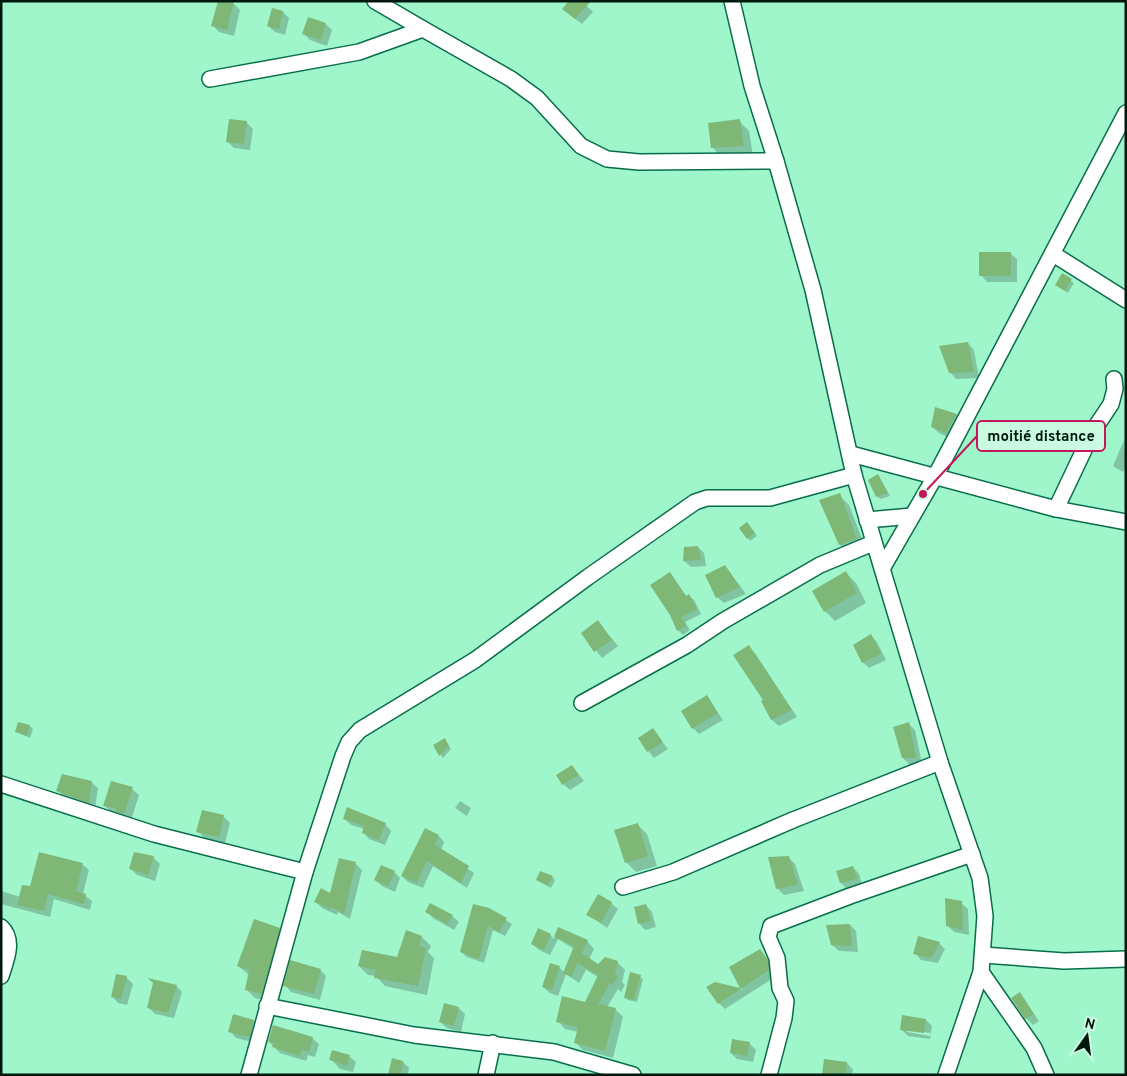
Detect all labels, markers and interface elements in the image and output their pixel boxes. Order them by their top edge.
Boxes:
callout: moitié distance [977,421,1105,451]
text: moitié distance [987,428,1095,447]
north arrow [1062,1011,1112,1061]
text: N [1083,1015,1097,1034]

